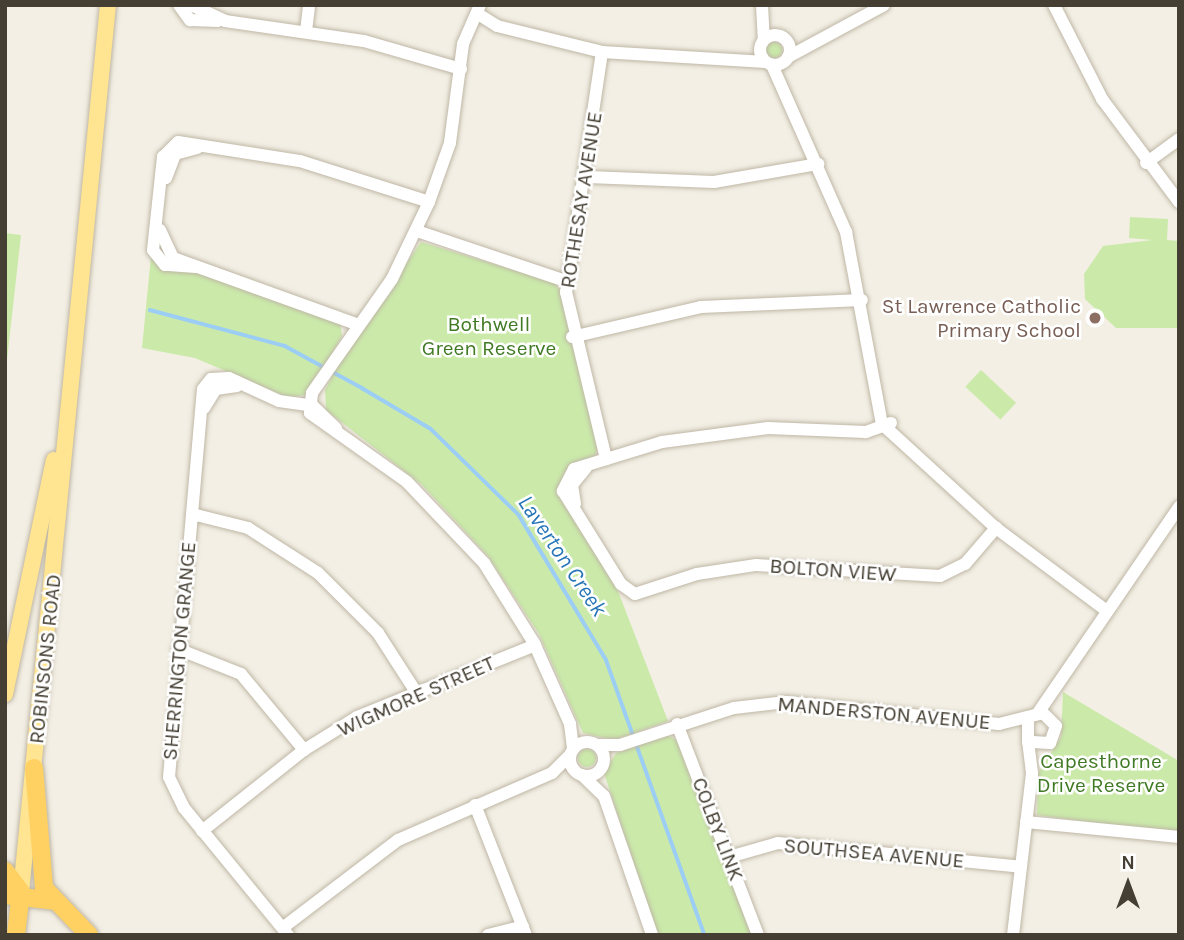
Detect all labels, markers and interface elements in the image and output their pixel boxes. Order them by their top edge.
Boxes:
street label: ROTHESAY AVENUE [555,110,607,290]
place label: St Lawrence Catholic Primary School [882,293,1081,343]
marker: St Lawrence Catholic Primary School [1087,310,1103,326]
park label: Bothwell Green Reserve [422,311,556,361]
water label: Laverton Creek [511,490,613,622]
street label: SHERRINGTON GRANGE [157,541,201,761]
street label: BOLTON VIEW [769,553,897,587]
street label: ROBINSONS ROAD [24,573,66,745]
street label: WIGMORE STREET [334,650,498,742]
street label: MANDERSTON AVENUE [776,691,992,735]
park label: Capesthorne Drive Reserve [1037,748,1165,798]
street label: COLBY LINK [687,774,749,884]
street label: SOUTHSEA AVENUE [783,833,965,873]
north arrow [1093,849,1163,919]
text: N [1121,852,1135,874]

